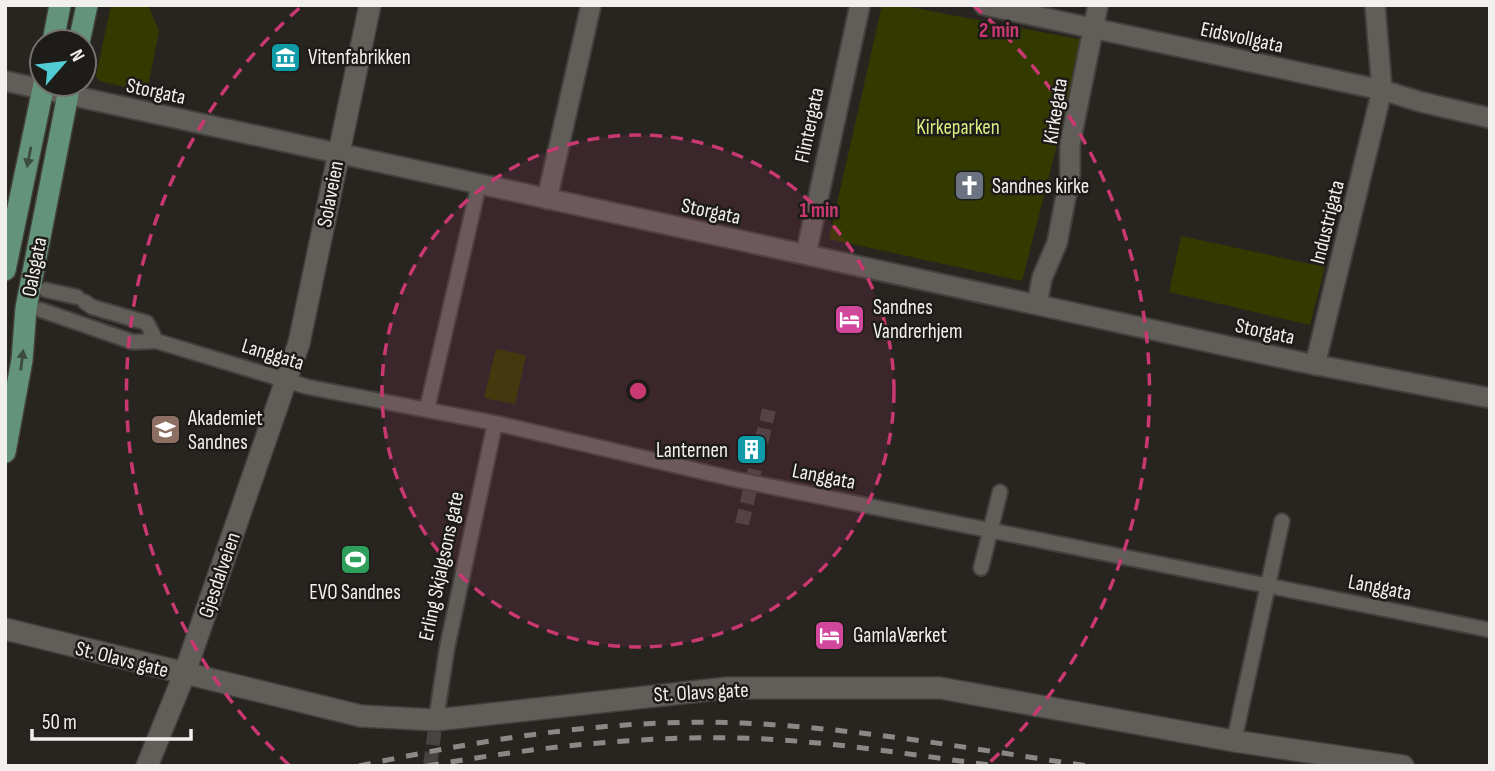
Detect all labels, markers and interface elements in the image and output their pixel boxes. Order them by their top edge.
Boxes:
street label: Eidsvollgata [1198,17,1286,58]
text: 2 min [979,18,1019,43]
north arrow [28,28,98,98]
museum icon: Vitenfabrikken [268,40,302,74]
place label: Vitenfabrikken [308,45,411,70]
text: N [64,46,89,66]
street label: Storgata [124,73,188,110]
street label: Kirkegata [1038,76,1073,146]
street label: Flintergata [789,85,830,165]
park label: Kirkeparken [916,115,1000,140]
one-way arrow [24,146,35,168]
street label: Solaveien [312,159,349,230]
church icon: Sandnes kirke [952,169,986,203]
place label: Sandnes kirke [992,174,1089,199]
street label: Industrigata [1305,178,1350,266]
street label: Storgata [679,193,743,230]
text: 1 min [799,198,839,223]
street label: Oalsgata [16,235,53,299]
place label: Sandnes Vandrerhjem [873,295,962,344]
hotel icon: Sandnes Vandrerhjem [833,302,867,336]
street label: Storgata [1233,313,1297,350]
street label: Langgata [239,333,307,376]
one-way arrow [16,349,27,371]
centre of rings [626,379,650,403]
place label: Akademiet Sandnes [187,406,263,455]
school or university icon: Akademiet Sandnes [148,413,182,447]
building icon: Lanternen [734,433,768,467]
place label: Lanternen [656,438,728,463]
street label: Langgata [790,458,858,495]
street label: Erling Skjalgsons gate [413,489,469,643]
street label: Gjesdalveien [193,529,246,621]
sports icon: EVO Sandnes [338,543,372,577]
street label: Langgata [1346,569,1414,606]
place label: EVO Sandnes [309,580,401,605]
hotel icon: GamlaVærket [813,618,847,652]
place label: GamlaVærket [853,623,947,648]
street label: St. Olavs gate [73,636,171,683]
street label: St. Olavs gate [653,678,749,707]
scale bar [32,698,191,742]
text: 50 m [42,710,77,735]

